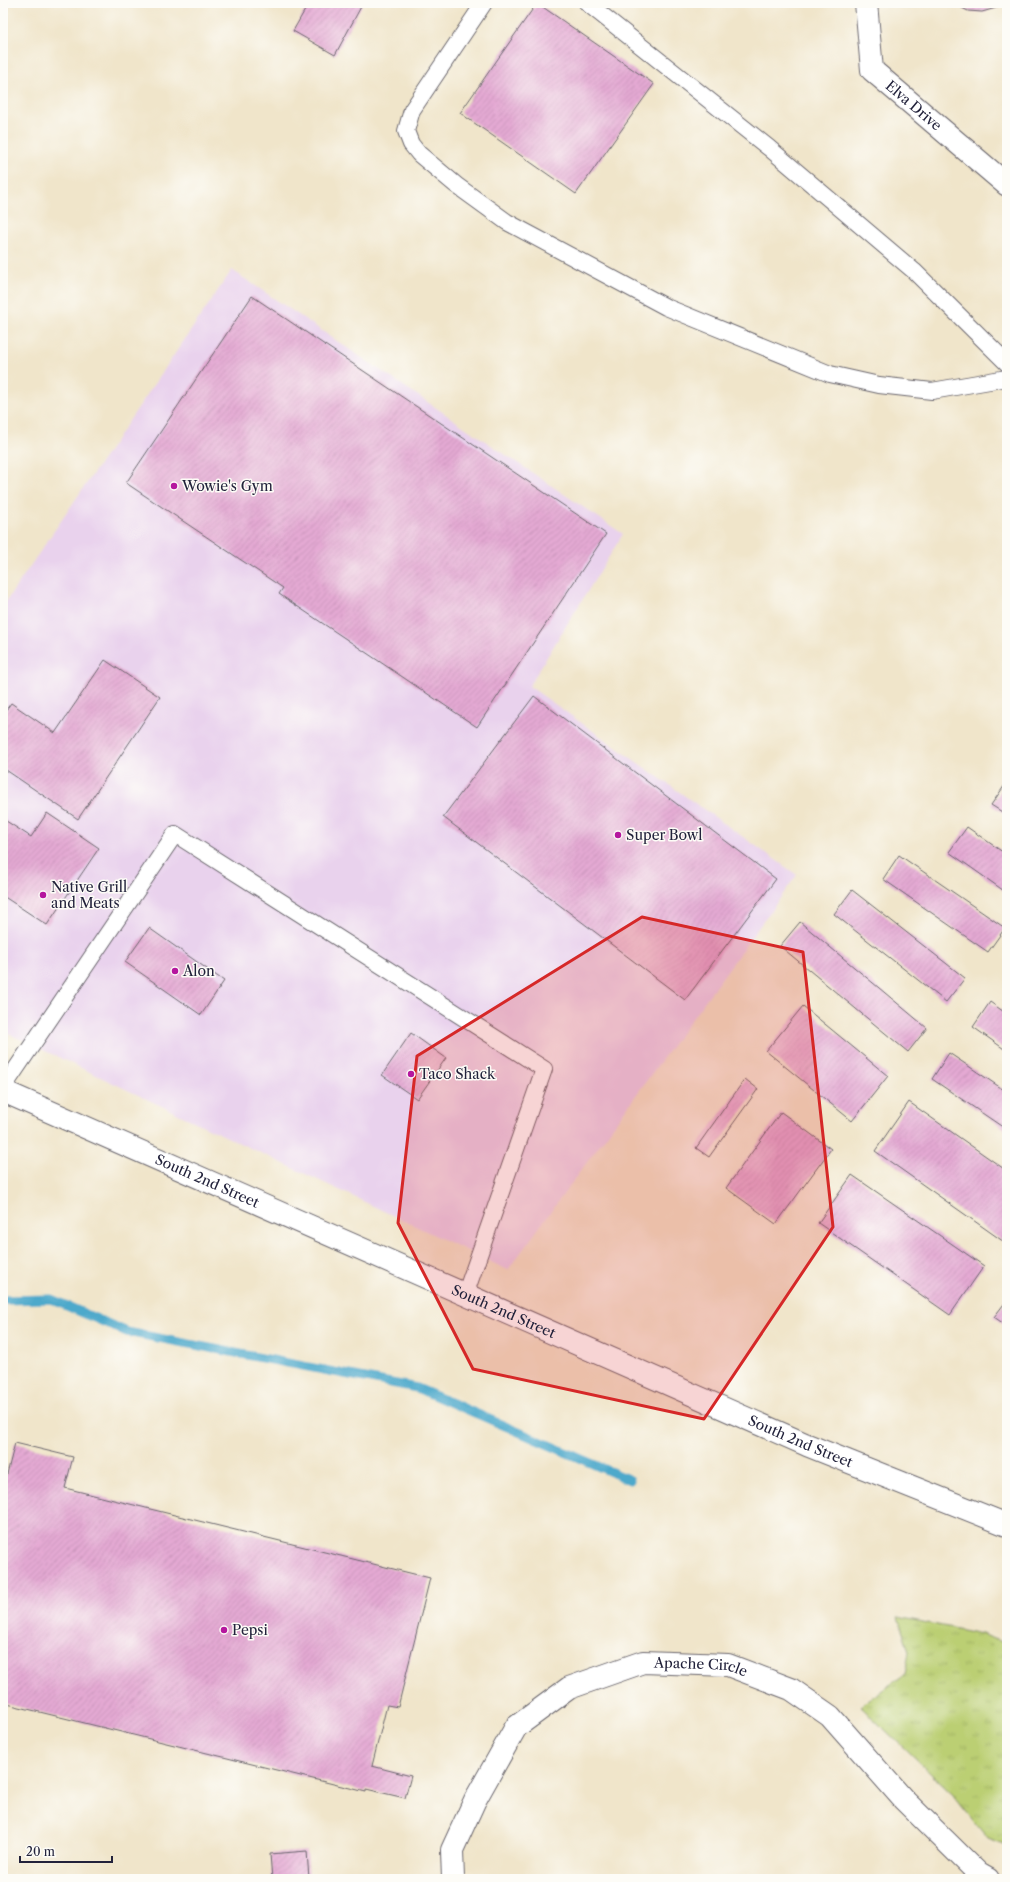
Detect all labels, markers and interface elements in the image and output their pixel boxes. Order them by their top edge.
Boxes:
street label: Elva Drive [882,77,946,135]
place label: Wowie's Gym [181,477,273,495]
marker: Wowie's Gym [169,481,179,491]
place label: Super Bowl [626,826,702,844]
marker: Super Bowl [613,830,623,840]
place label: Native Grill and Meats [51,878,127,912]
marker: Native Grill and Meats [38,890,48,900]
place label: Alon [182,962,215,980]
marker: Alon [170,966,180,976]
place label: Taco Shack [419,1065,496,1083]
marker: Taco Shack [406,1069,416,1079]
street label: South 2nd Street [152,1150,262,1212]
street label: South 2nd Street [449,1281,558,1342]
street label: South 2nd Street [745,1411,855,1471]
place label: Pepsi [232,1621,268,1639]
marker: Pepsi [219,1625,229,1635]
street label: Apache Circle [653,1653,750,1681]
scale bar [20,1838,112,1864]
text: 20 m [26,1844,55,1859]

